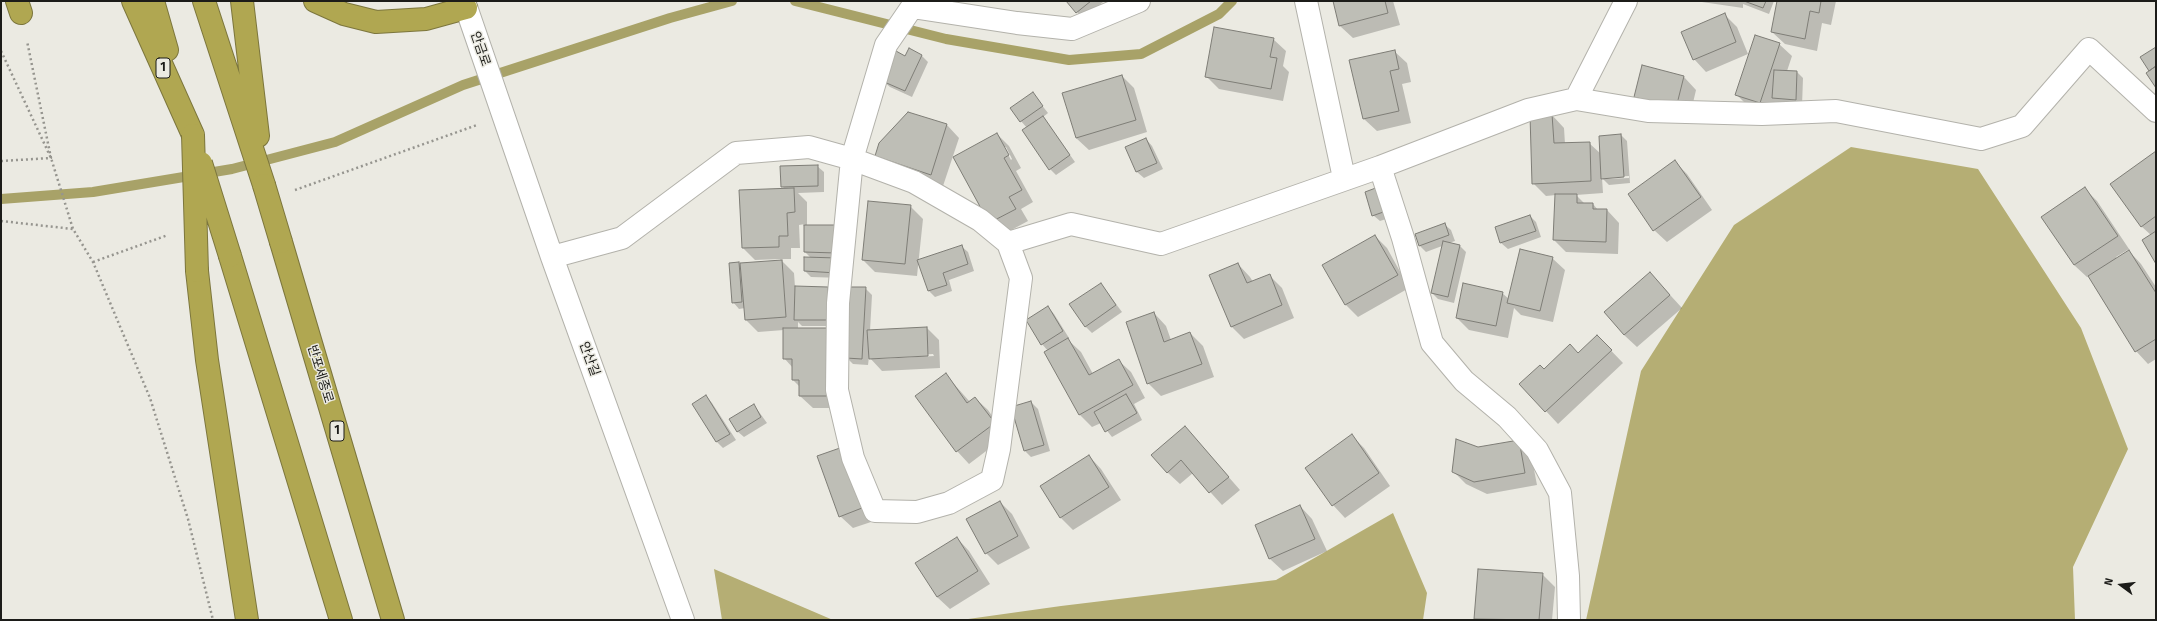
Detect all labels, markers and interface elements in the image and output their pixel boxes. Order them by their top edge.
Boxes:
street label: 안금로 [467,29,493,69]
road number: 1 [156,58,170,78]
street label: 안산길 [576,339,602,379]
street label: 반포세종로 [304,343,336,405]
road number: 1 [330,421,344,441]
north arrow [2101,565,2141,605]
text: N [2102,577,2116,587]

